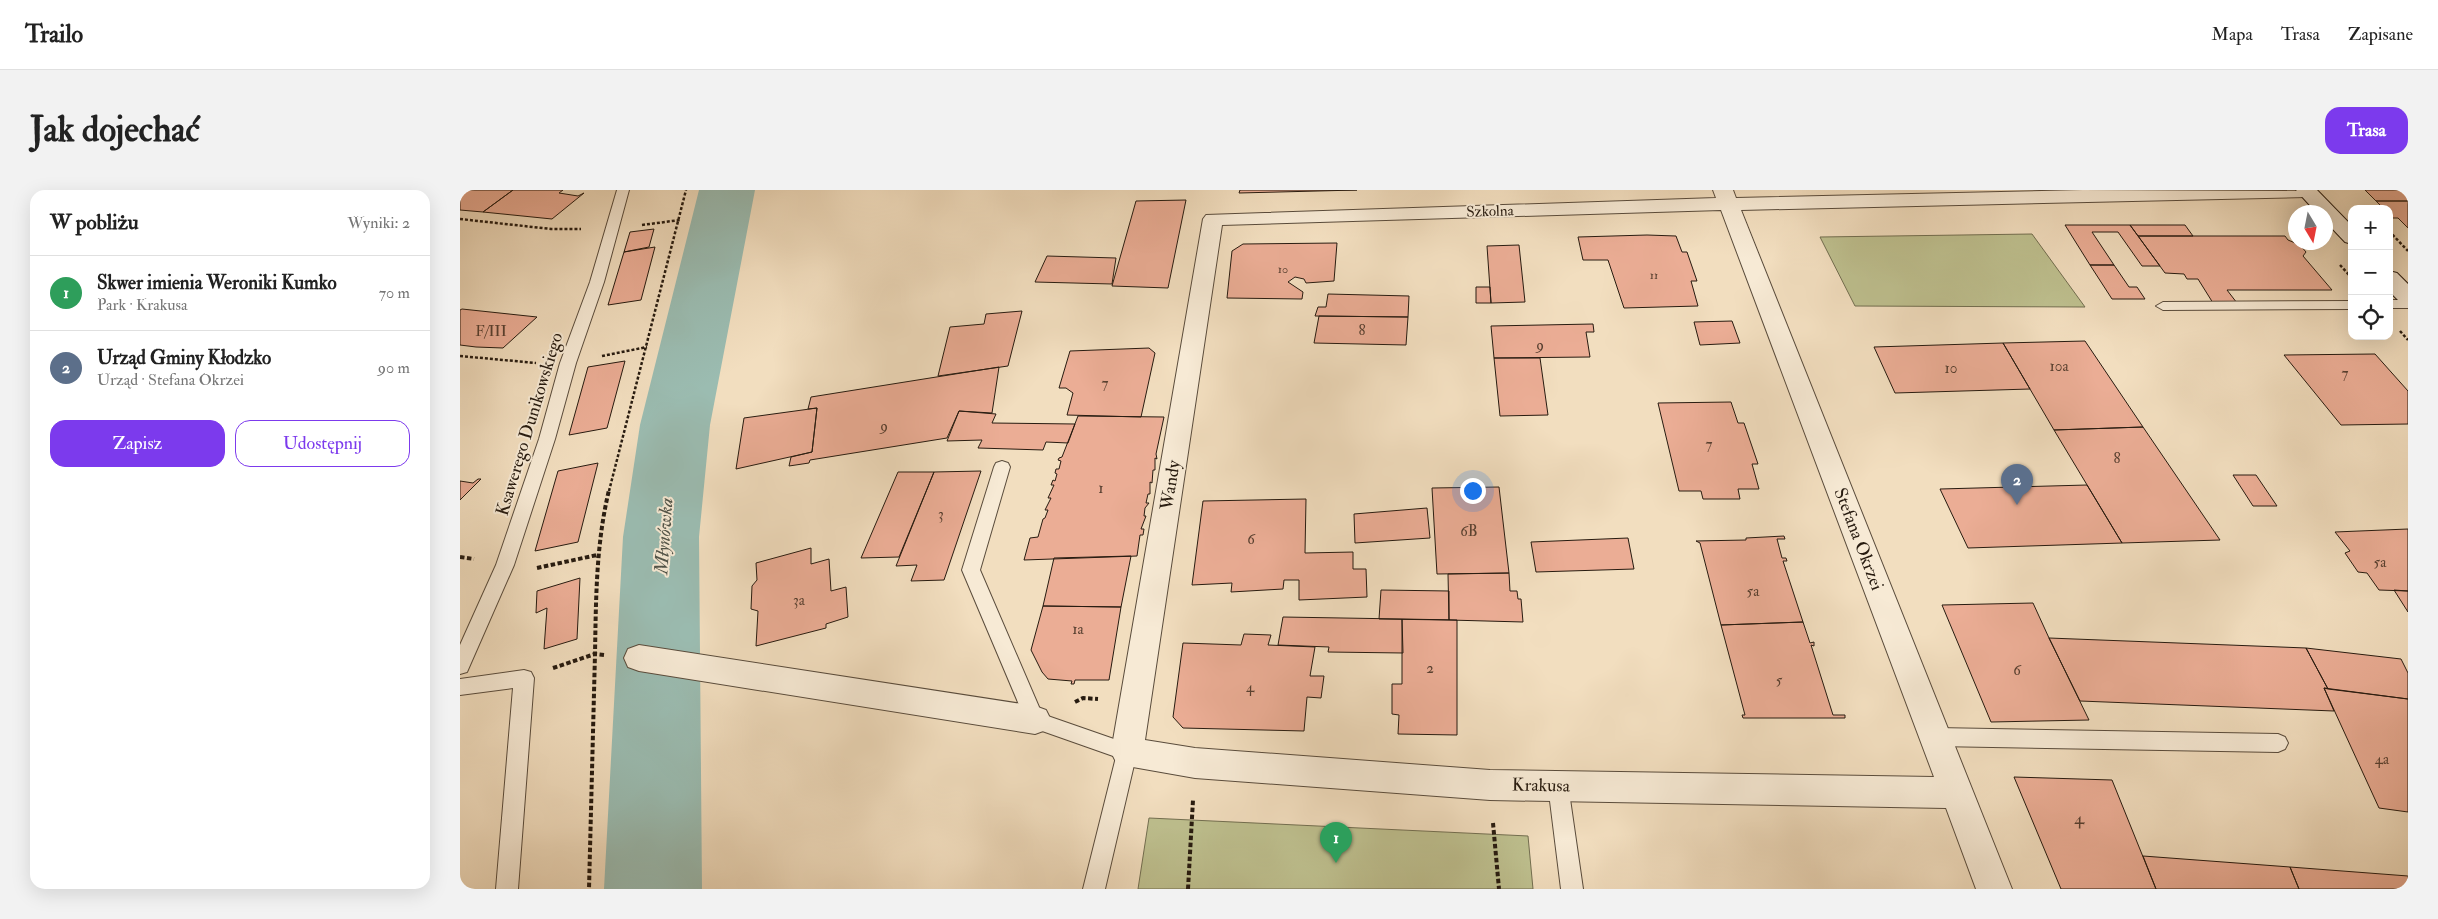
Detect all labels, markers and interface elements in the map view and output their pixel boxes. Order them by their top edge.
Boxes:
text: Trailo [25,19,83,50]
text: Mapa [2212,23,2253,46]
text: Trasa [2281,23,2320,46]
text: Zapisane [2348,23,2413,46]
button: Trasa [2325,107,2408,154]
text: Jak dojechać [30,108,200,152]
street label: Szkolna [1466,201,1515,222]
north arrow [2288,205,2333,250]
map controls [2348,205,2393,340]
button: + [2348,205,2393,250]
text: W pobliżu [50,209,139,236]
text: Wyniki: 2 [348,213,410,233]
button: − [2348,250,2393,295]
house number: 10 [1278,262,1288,277]
house number: 11 [1650,268,1658,283]
text: Skwer imienia Weroniki Kumko [97,271,337,295]
text: 1 [63,283,69,303]
text: 70 m [379,283,410,303]
text: Park · Krakusa [97,295,188,315]
button: locate [2348,295,2393,340]
house number: 8 [1358,321,1366,340]
house number: F/III [475,322,507,341]
street label: Ksawerego Dunikowskiego [491,329,568,519]
house number: 9 [1535,336,1544,355]
text: Urząd Gminy Kłodzko [97,346,271,370]
house number: 10a [2049,357,2069,376]
text: 2 [62,358,70,378]
text: 90 m [378,358,410,378]
house number: 10 [1945,359,1957,378]
house number: 7 [2342,364,2349,383]
text: Urząd · Stefana Okrzei [97,370,244,390]
house number: 7 [1102,374,1109,393]
house number: 9 [879,417,888,436]
button: Zapisz [50,420,225,467]
button: Udostępnij [235,420,410,467]
house number: 7 [1706,435,1713,454]
house number: 8 [2113,449,2121,468]
street label: Wandy [1155,457,1186,513]
pin: 2 [2001,464,2033,505]
your location [1460,478,1486,504]
house number: 1 [1098,479,1104,498]
street label: Stefana Okrzei [1828,485,1889,594]
water label: Młynówka [649,497,679,576]
house number: 3 [938,505,944,524]
house number: 6B [1460,522,1478,541]
house number: 6 [1247,530,1256,549]
house number: 5a [2374,553,2387,572]
house number: 5a [1747,582,1760,601]
house number: 3a [793,591,806,610]
house number: 1a [1072,620,1085,639]
house number: 2 [1426,659,1434,678]
house number: 6 [2013,661,2022,680]
house number: 5 [1776,671,1783,690]
house number: 4 [1246,678,1255,697]
house number: 4a [2375,750,2390,769]
street label: Krakusa [1512,773,1571,798]
house number: 4 [2074,807,2085,830]
pin: 1 [1320,822,1352,863]

